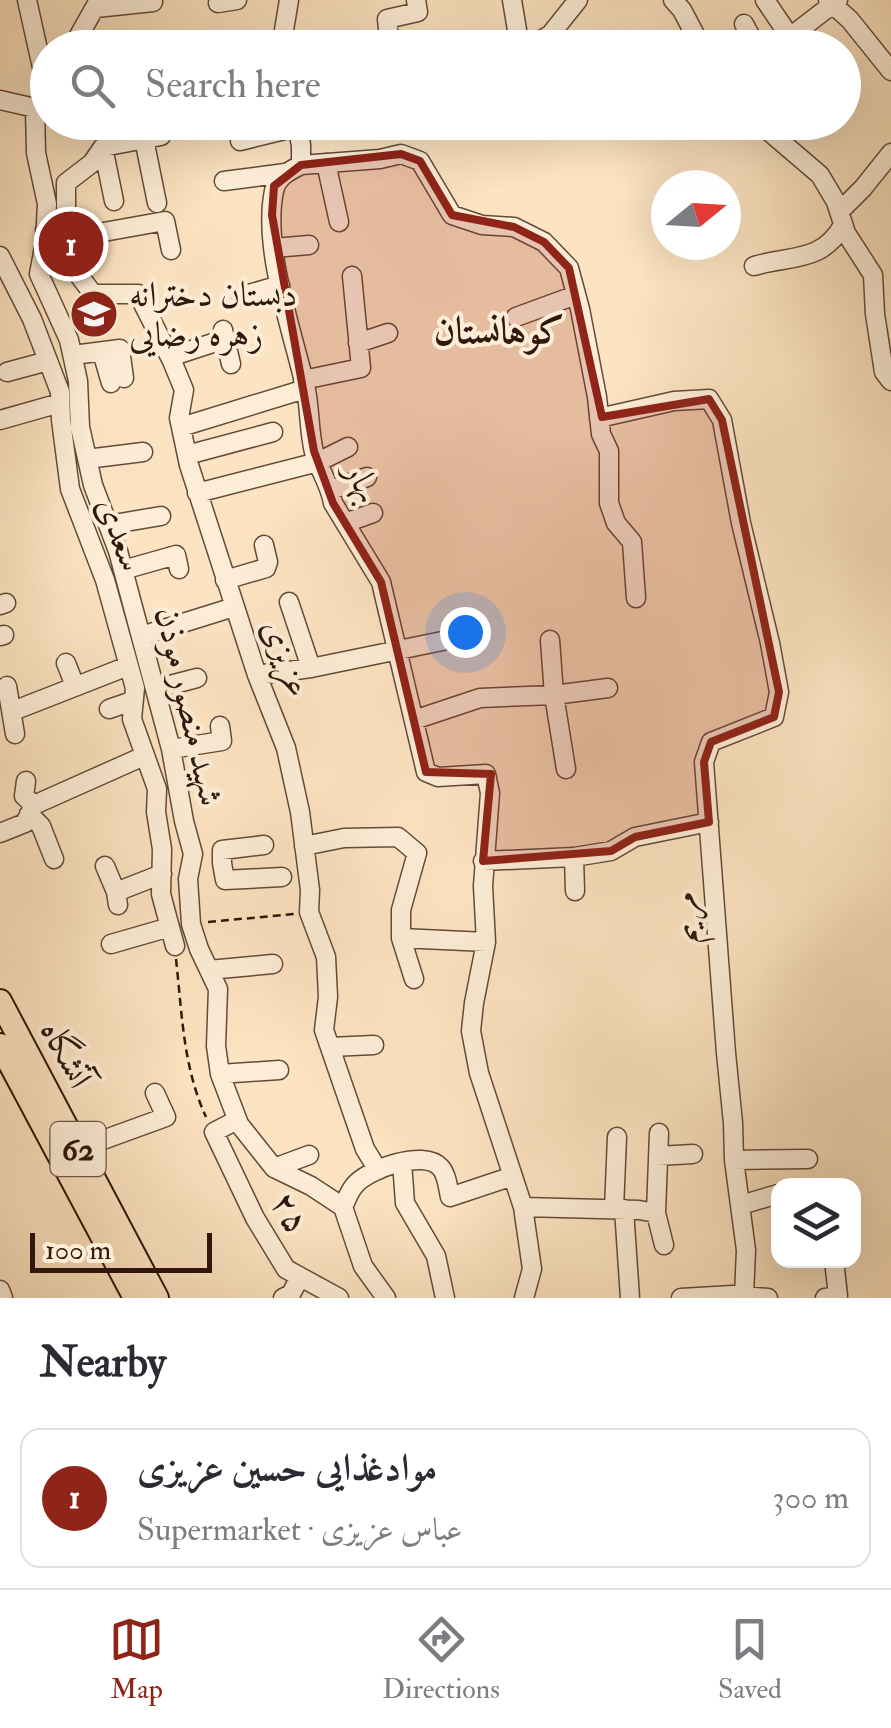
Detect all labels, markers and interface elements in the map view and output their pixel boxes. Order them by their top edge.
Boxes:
search box [30,30,861,140]
icon: search [65,58,120,113]
text: Search here [145,61,321,109]
north arrow [651,170,741,260]
pin: 1 [38,206,104,282]
place label: دبستان دخترانه زهره رضایی [129,273,297,358]
school or university icon: دبستان دخترانه زهره رضایی [68,288,120,340]
district label: کوهانستان [434,307,564,355]
street label: بهار [333,452,392,510]
street label: سعدی [86,491,154,578]
street label: شهید منصور موذن [145,602,233,810]
your location [440,607,491,658]
street label: عزیزی [251,613,320,704]
street label: مریم [661,890,716,946]
street label: آتشگاه [30,1013,105,1099]
road number: 62 [50,1122,106,1176]
map controls [771,1178,861,1268]
button: layers [771,1178,861,1268]
street label: ۲۵ [261,1184,319,1241]
scale bar [30,1228,212,1272]
text: 100 m [45,1233,111,1268]
text: Nearby [40,1337,166,1389]
text: موادغذایی حسین عزیزی [137,1444,437,1492]
text: 1 [69,1478,80,1518]
text: 300 m [772,1478,849,1518]
text: Supermarket · عباس عزیزی [137,1510,463,1550]
tab: Map [109,1612,164,1707]
tab: Directions [382,1612,500,1707]
tab: Saved [718,1612,782,1707]

